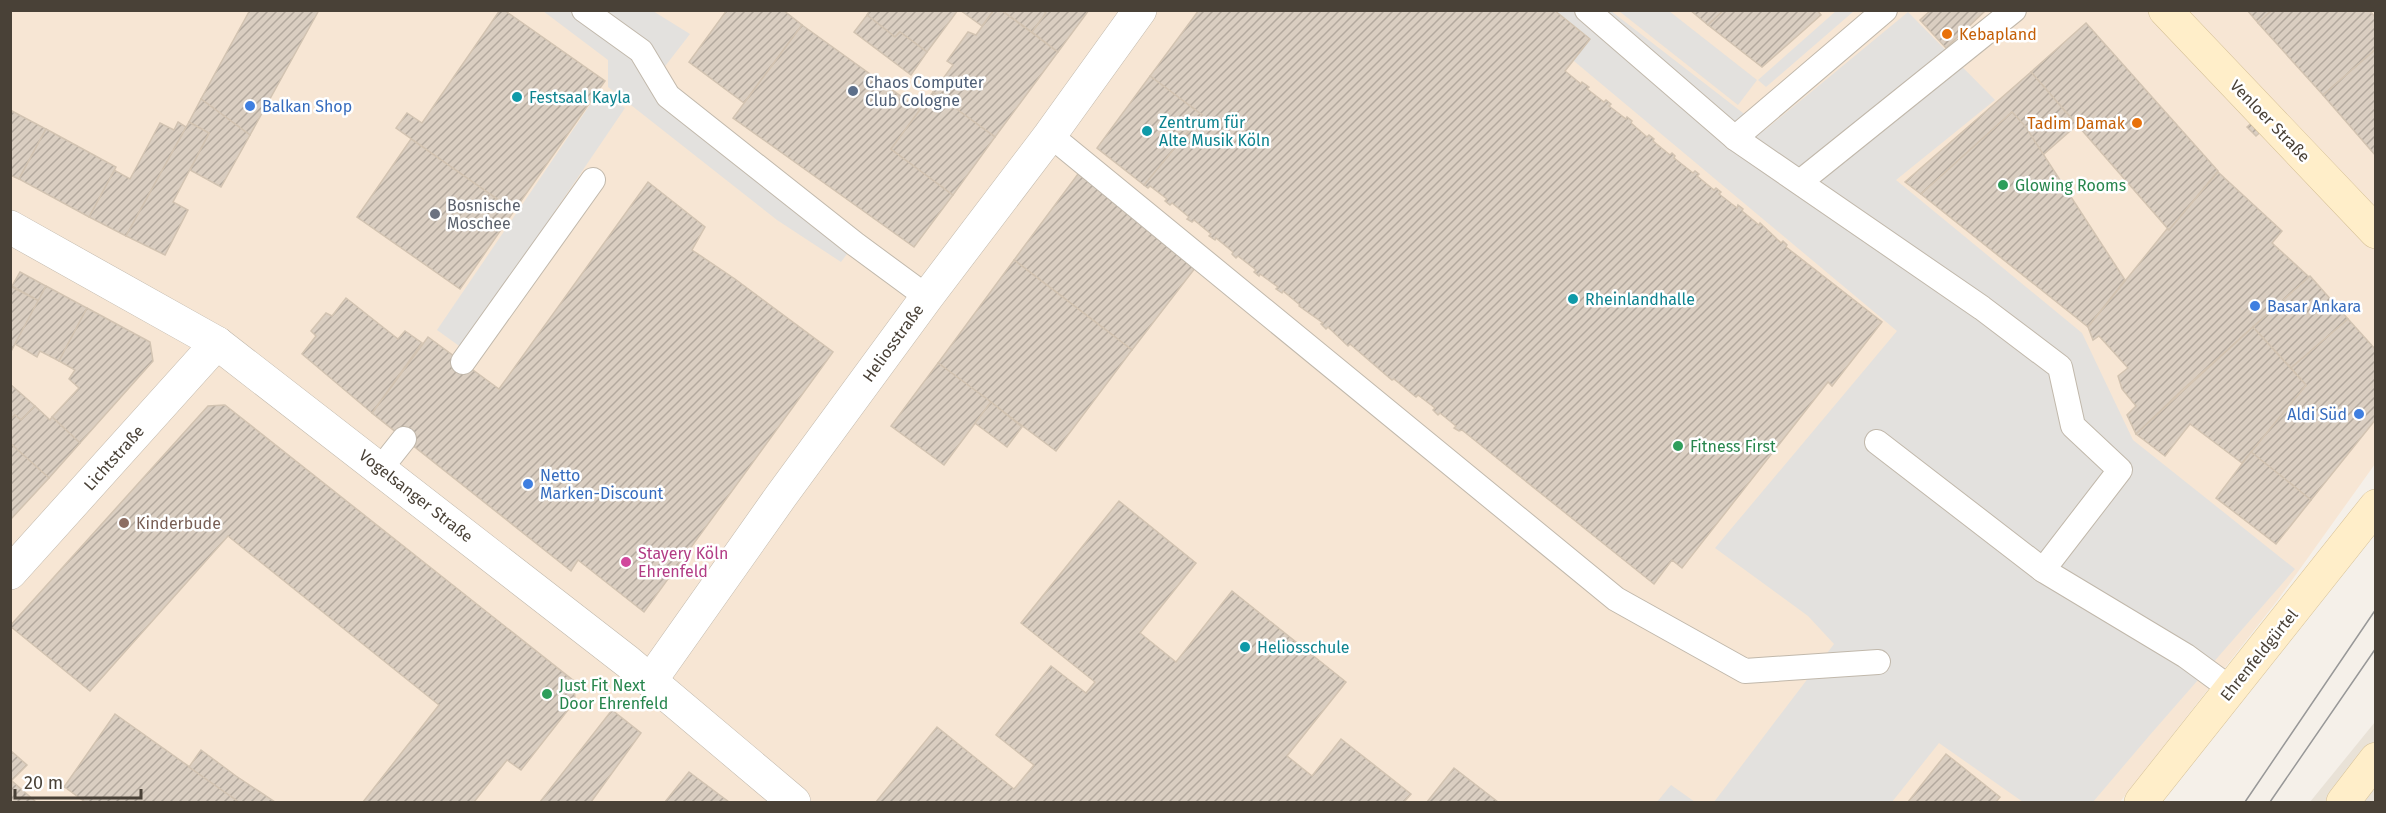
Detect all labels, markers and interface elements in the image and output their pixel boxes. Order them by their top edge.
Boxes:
place label: Kebapland [1959,25,2037,44]
marker: Kebapland [1940,27,1954,41]
place label: Chaos Computer Club Cologne [865,73,985,110]
street label: Venloer Straße [2226,76,2314,166]
marker: Chaos Computer Club Cologne [846,84,860,98]
place label: Festsaal Kayla [529,88,631,107]
marker: Festsaal Kayla [510,90,524,104]
place label: Balkan Shop [262,97,352,116]
marker: Balkan Shop [243,99,257,113]
place label: Zentrum für Alte Musik Köln [1159,113,1270,150]
place label: Tadim Damak [2027,114,2126,133]
marker: Tadim Damak [2130,116,2144,130]
marker: Zentrum für Alte Musik Köln [1140,124,1154,138]
place label: Glowing Rooms [2015,176,2126,195]
marker: Glowing Rooms [1996,178,2010,192]
place label: Bosnische Moschee [447,196,521,233]
marker: Bosnische Moschee [428,207,442,221]
place label: Rheinlandhalle [1585,290,1695,309]
marker: Rheinlandhalle [1566,292,1580,306]
place label: Basar Ankara [2267,297,2361,316]
marker: Basar Ankara [2248,299,2262,313]
street label: Heliosstraße [859,301,927,385]
place label: Aldi Süd [2287,405,2347,424]
marker: Aldi Süd [2352,407,2366,421]
street label: Lichtstraße [80,422,148,494]
place label: Fitness First [1690,437,1776,456]
marker: Fitness First [1671,439,1685,453]
street label: Vogelsanger Straße [355,446,477,546]
place label: Netto Marken-Discount [540,466,664,503]
marker: Netto Marken-Discount [521,477,535,491]
place label: Kinderbude [136,514,221,533]
marker: Kinderbude [117,516,131,530]
place label: Stayery Köln Ehrenfeld [638,544,728,581]
marker: Stayery Köln Ehrenfeld [619,555,633,569]
street label: Ehrenfeldgürtel [2216,605,2302,705]
place label: Heliosschule [1257,638,1350,657]
marker: Heliosschule [1238,640,1252,654]
place label: Just Fit Next Door Ehrenfeld [559,676,668,713]
marker: Just Fit Next Door Ehrenfeld [540,687,554,701]
scale bar [15,762,141,800]
text: 20 m [24,772,63,794]

